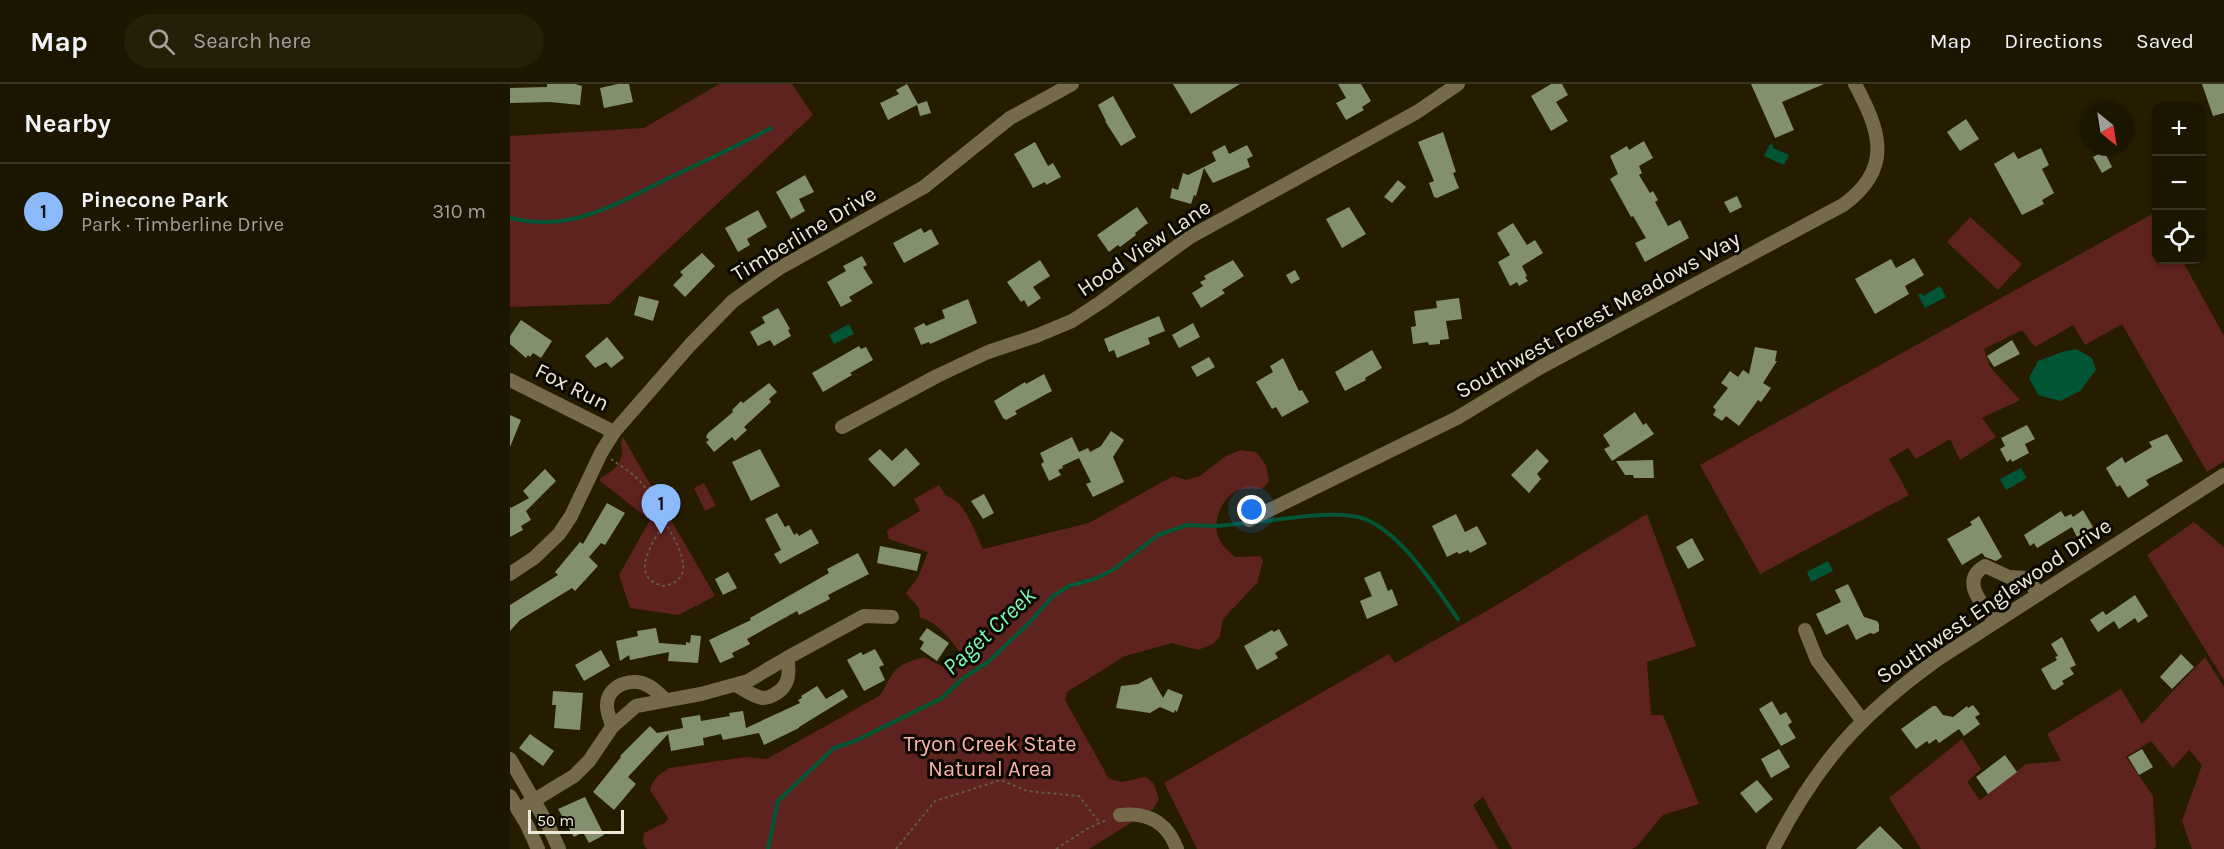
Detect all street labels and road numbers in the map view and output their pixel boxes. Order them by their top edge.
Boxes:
street label: Timberline Drive [727,181,881,287]
street label: Hood View Lane [1072,194,1216,302]
street label: Southwest Forest Meadows Way [1451,226,1745,404]
street label: Fox Run [531,357,613,417]
street label: Southwest Englewood Drive [1872,513,2116,689]

